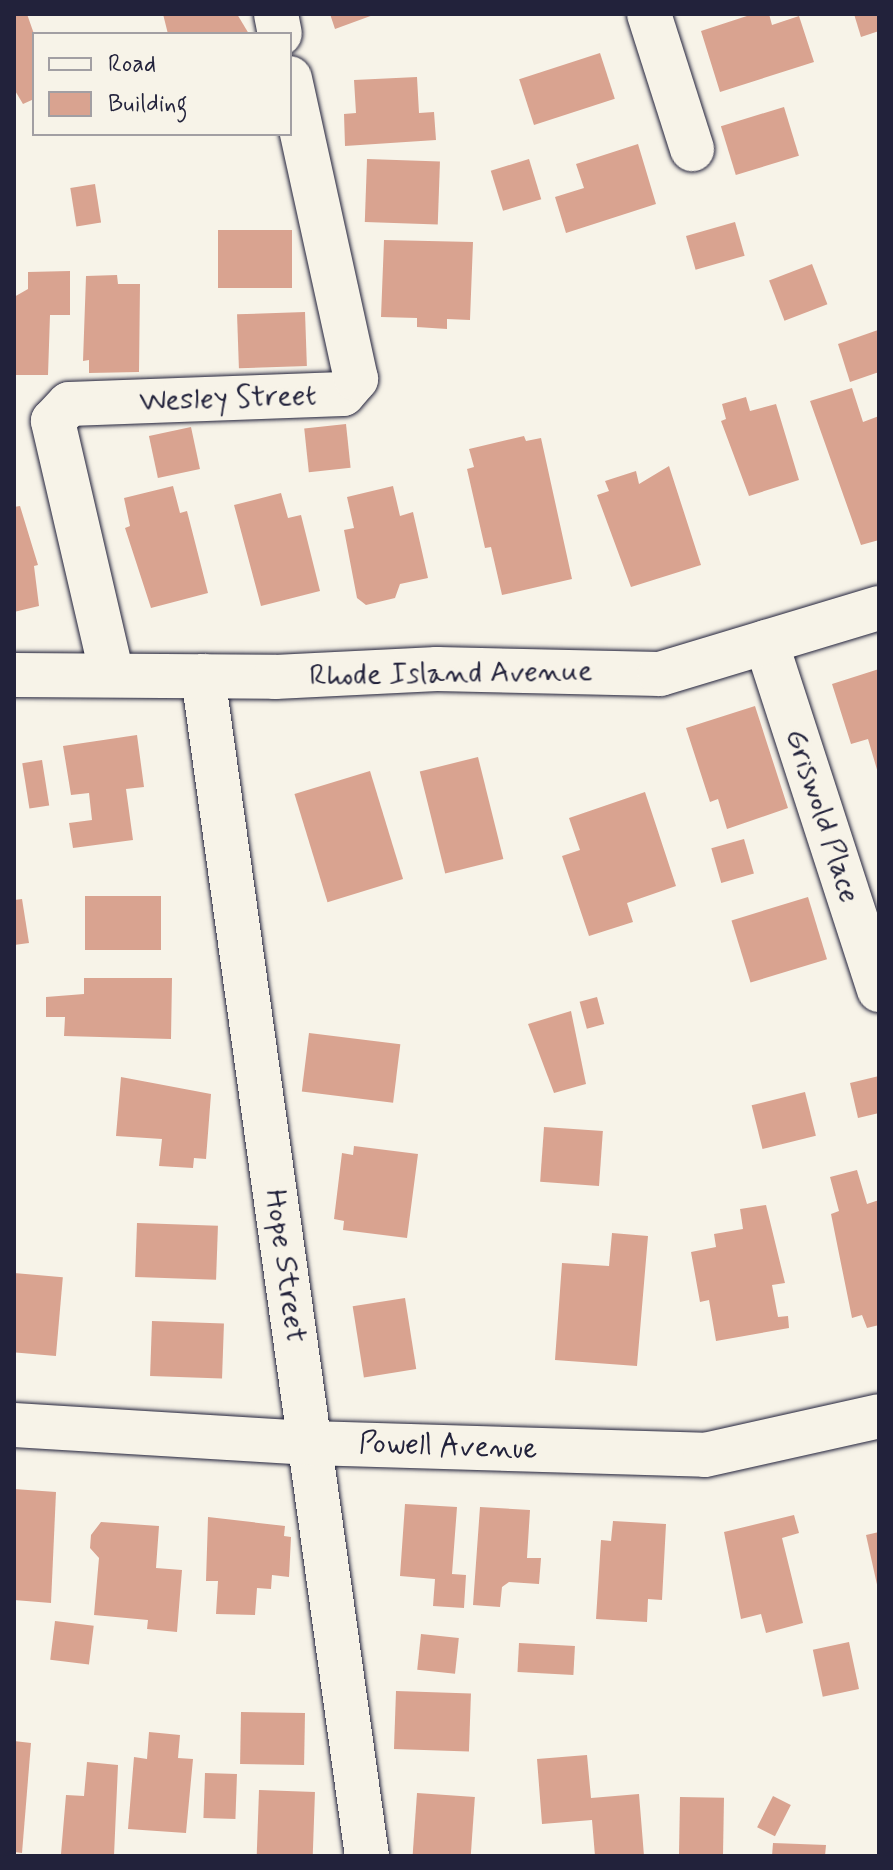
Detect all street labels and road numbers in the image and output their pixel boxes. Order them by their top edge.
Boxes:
street label: Wesley Street [136,378,320,420]
street label: Rhode Island Avenue [316,654,586,694]
street label: Griswold Place [777,724,867,908]
street label: Hope Street [257,1188,313,1344]
street label: Powell Avenue [360,1426,536,1468]

